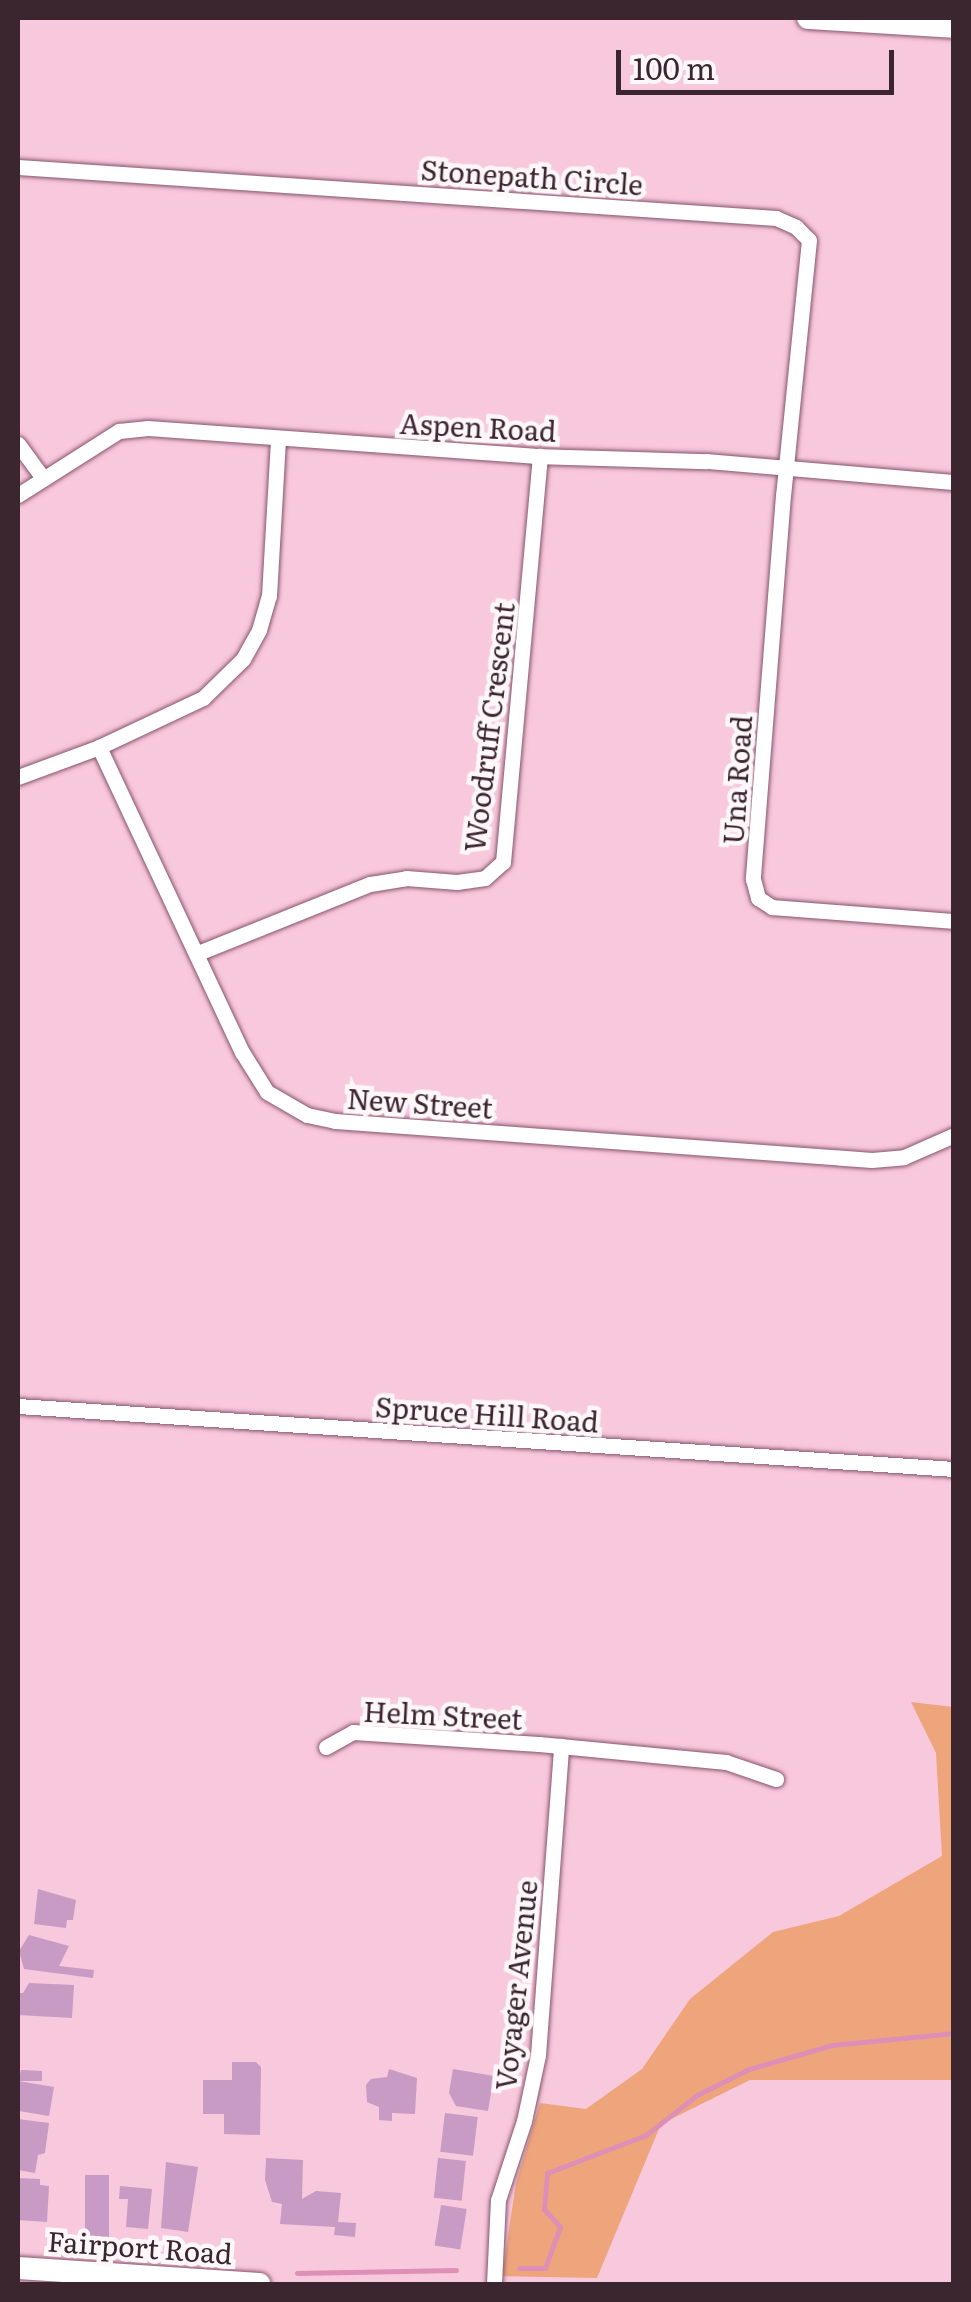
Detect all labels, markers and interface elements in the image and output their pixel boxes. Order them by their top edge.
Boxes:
scale bar [621,30,898,92]
text: 100 m [633,45,715,89]
street label: Stonepath Circle [420,151,644,201]
street label: Aspen Road [399,405,557,447]
street label: Woodruff Crescent [456,600,520,854]
street label: Una Road [715,714,757,846]
street label: New Street [346,1080,494,1124]
street label: Spruce Hill Road [374,1388,600,1438]
street label: Helm Street [363,1693,523,1735]
street label: Voyager Avenue [487,1878,543,2092]
street label: Fairport Road [46,2223,234,2269]

